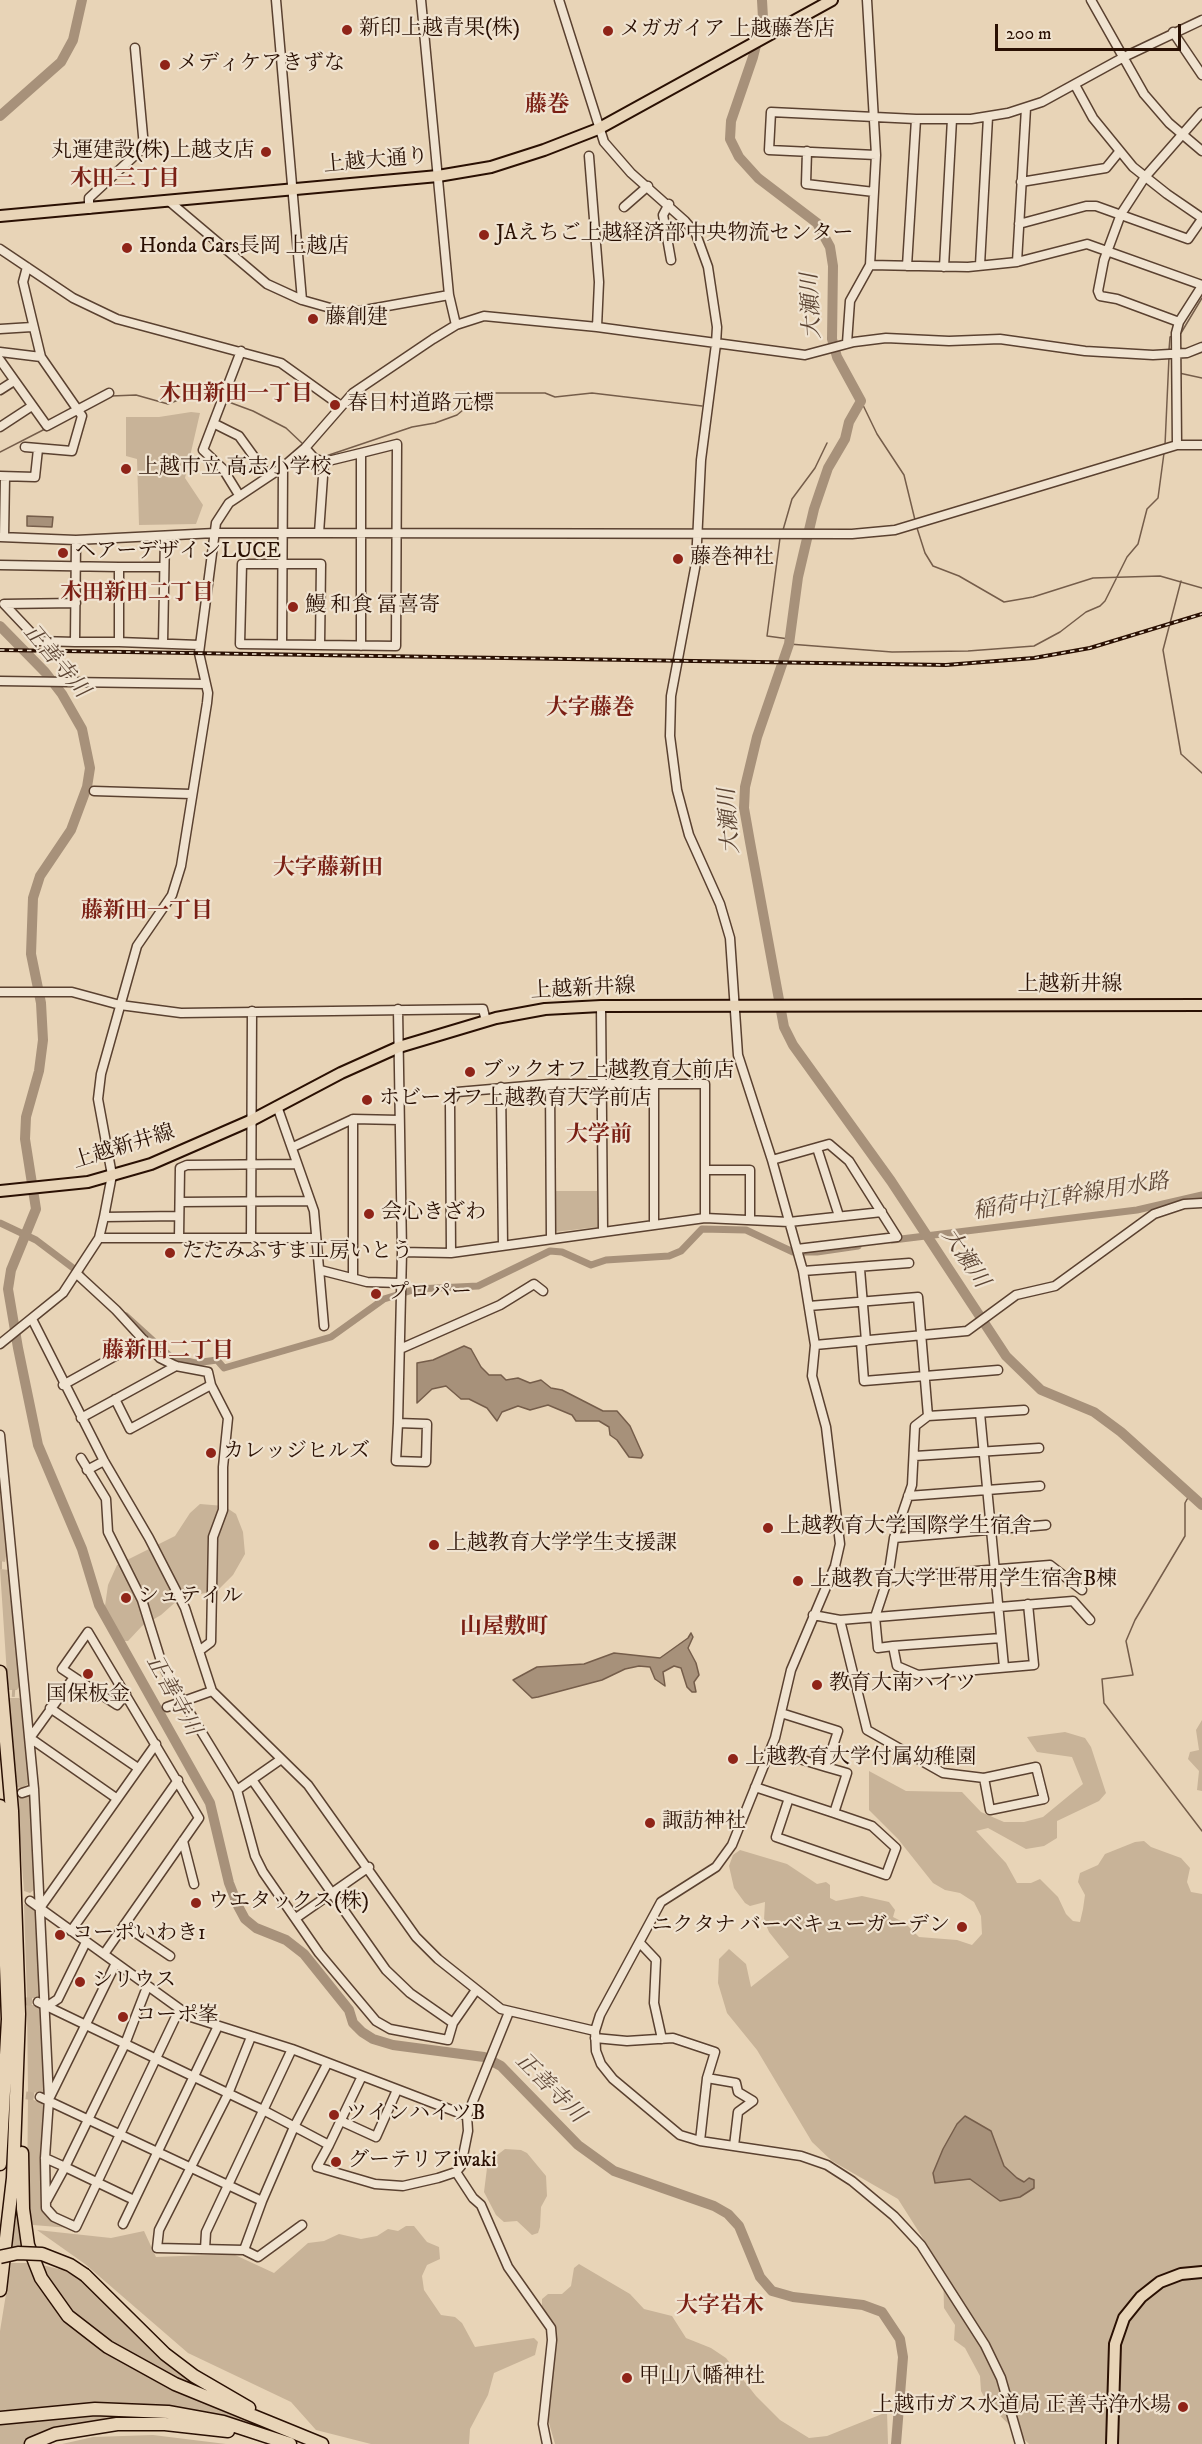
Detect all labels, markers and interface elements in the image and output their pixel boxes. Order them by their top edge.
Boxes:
scale bar [998,12,1184,50]
place label: 新印上越青果(株) [359,17,520,43]
place label: メガガイア 上越藤巻店 [620,18,835,44]
marker: 新印上越青果(株) [340,23,354,37]
text: 200 m [1006,23,1052,45]
marker: メガガイア 上越藤巻店 [601,24,615,38]
place label: メディケアきずな [177,52,345,78]
marker: メディケアきずな [158,58,172,72]
district label: 藤巻 [525,93,569,119]
place label: 丸運建設(株)上越支店 [51,139,254,165]
marker: 丸運建設(株)上越支店 [259,145,273,159]
street label: 上越大通り [323,145,429,179]
district label: 木田三丁目 [70,167,180,193]
place label: JAえちご上越経済部中央物流センター [496,222,853,248]
marker: JAえちご上越経済部中央物流センター [477,228,491,242]
place label: Honda Cars長岡 上越店 [139,235,349,261]
marker: Honda Cars長岡 上越店 [120,241,134,255]
water label: 大瀬川 [798,272,828,340]
place label: 藤創建 [325,306,388,332]
marker: 藤創建 [306,312,320,326]
district label: 木田新田一丁目 [159,382,313,408]
place label: 春日村道路元標 [347,392,494,418]
marker: 春日村道路元標 [328,398,342,412]
place label: 上越市立 高志小学校 [138,456,332,482]
marker: 上越市立 高志小学校 [119,462,133,476]
place label: ヘアーデザインLUCE [75,540,281,566]
marker: ヘアーデザインLUCE [56,546,70,560]
place label: 藤巻神社 [690,546,774,572]
marker: 藤巻神社 [671,552,685,566]
district label: 木田新田二丁目 [60,581,214,607]
place label: 鰻 和食 冨喜寄 [305,594,440,620]
marker: 鰻 和食 冨喜寄 [286,600,300,614]
water label: 正善寺川 [17,620,93,704]
district label: 大字藤巻 [546,696,634,722]
water label: 大瀬川 [716,787,746,855]
district label: 大字藤新田 [273,856,383,882]
district label: 藤新田一丁目 [81,899,213,925]
street label: 上越新井線 [1018,973,1122,999]
street label: 上越新井線 [530,975,636,1005]
place label: ブックオフ上越教育大前店 [482,1059,734,1085]
marker: ブックオフ上越教育大前店 [463,1065,477,1079]
place label: ホビーオフ上越教育大学前店 [379,1087,651,1113]
marker: ホビーオフ上越教育大学前店 [360,1093,374,1107]
street label: 上越新井線 [70,1121,178,1175]
district label: 大学前 [566,1123,632,1149]
water label: 稲荷中江幹線用水路 [971,1169,1171,1227]
place label: 会心きざわ [381,1201,486,1227]
marker: 会心きざわ [362,1207,376,1221]
water label: 大瀬川 [935,1224,993,1294]
place label: たたみふすま工房いとう [182,1240,413,1266]
marker: たたみふすま工房いとう [163,1246,177,1260]
place label: プロパー [388,1281,472,1307]
marker: プロパー [369,1287,383,1301]
district label: 藤新田二丁目 [102,1339,234,1365]
place label: カレッジヒルズ [223,1440,370,1466]
marker: カレッジヒルズ [204,1446,218,1460]
place label: 上越教育大学国際学生宿舎 [780,1515,1032,1541]
marker: 上越教育大学国際学生宿舎 [761,1521,775,1535]
place label: 上越教育大学学生支援課 [446,1532,677,1558]
marker: 上越教育大学学生支援課 [427,1538,441,1552]
place label: 上越教育大学世帯用学生宿舎B棟 [810,1568,1117,1594]
marker: 上越教育大学世帯用学生宿舎B棟 [791,1574,805,1588]
place label: シュテイル [138,1585,243,1611]
marker: シュテイル [119,1591,133,1605]
district label: 山屋敷町 [460,1615,548,1641]
water label: 正善寺川 [139,1651,205,1741]
marker: 国保板金 [81,1667,95,1681]
place label: 教育大南ハイツ [829,1672,976,1698]
marker: 教育大南ハイツ [810,1678,824,1692]
place label: 国保板金 [46,1683,130,1709]
place label: 上越教育大学付属幼稚園 [745,1746,976,1772]
marker: 上越教育大学付属幼稚園 [726,1752,740,1766]
place label: 諏訪神社 [662,1810,746,1836]
marker: 諏訪神社 [643,1816,657,1830]
place label: ウエタックス(株) [208,1890,369,1916]
marker: ウエタックス(株) [189,1896,203,1910]
place label: ニクタナ バーベキューガーデン [651,1914,950,1940]
marker: ニクタナ バーベキューガーデン [955,1920,969,1934]
place label: コーポいわき1 [72,1922,206,1948]
marker: コーポいわき1 [53,1928,67,1942]
place label: シリウス [92,1969,176,1995]
marker: シリウス [73,1975,87,1989]
place label: コーポ峯 [135,2004,219,2030]
marker: コーポ峯 [116,2010,130,2024]
water label: 正善寺川 [509,2049,589,2129]
place label: ツインハイツB [346,2102,485,2128]
marker: ツインハイツB [327,2108,341,2122]
place label: グーテリアiwaki [348,2149,497,2175]
marker: グーテリアiwaki [329,2155,343,2169]
district label: 大字岩木 [676,2294,764,2320]
place label: 甲山八幡神社 [639,2365,765,2391]
marker: 甲山八幡神社 [620,2371,634,2385]
place label: 上越市ガス水道局 正善寺浄水場 [872,2394,1171,2420]
marker: 上越市ガス水道局 正善寺浄水場 [1176,2400,1190,2414]

